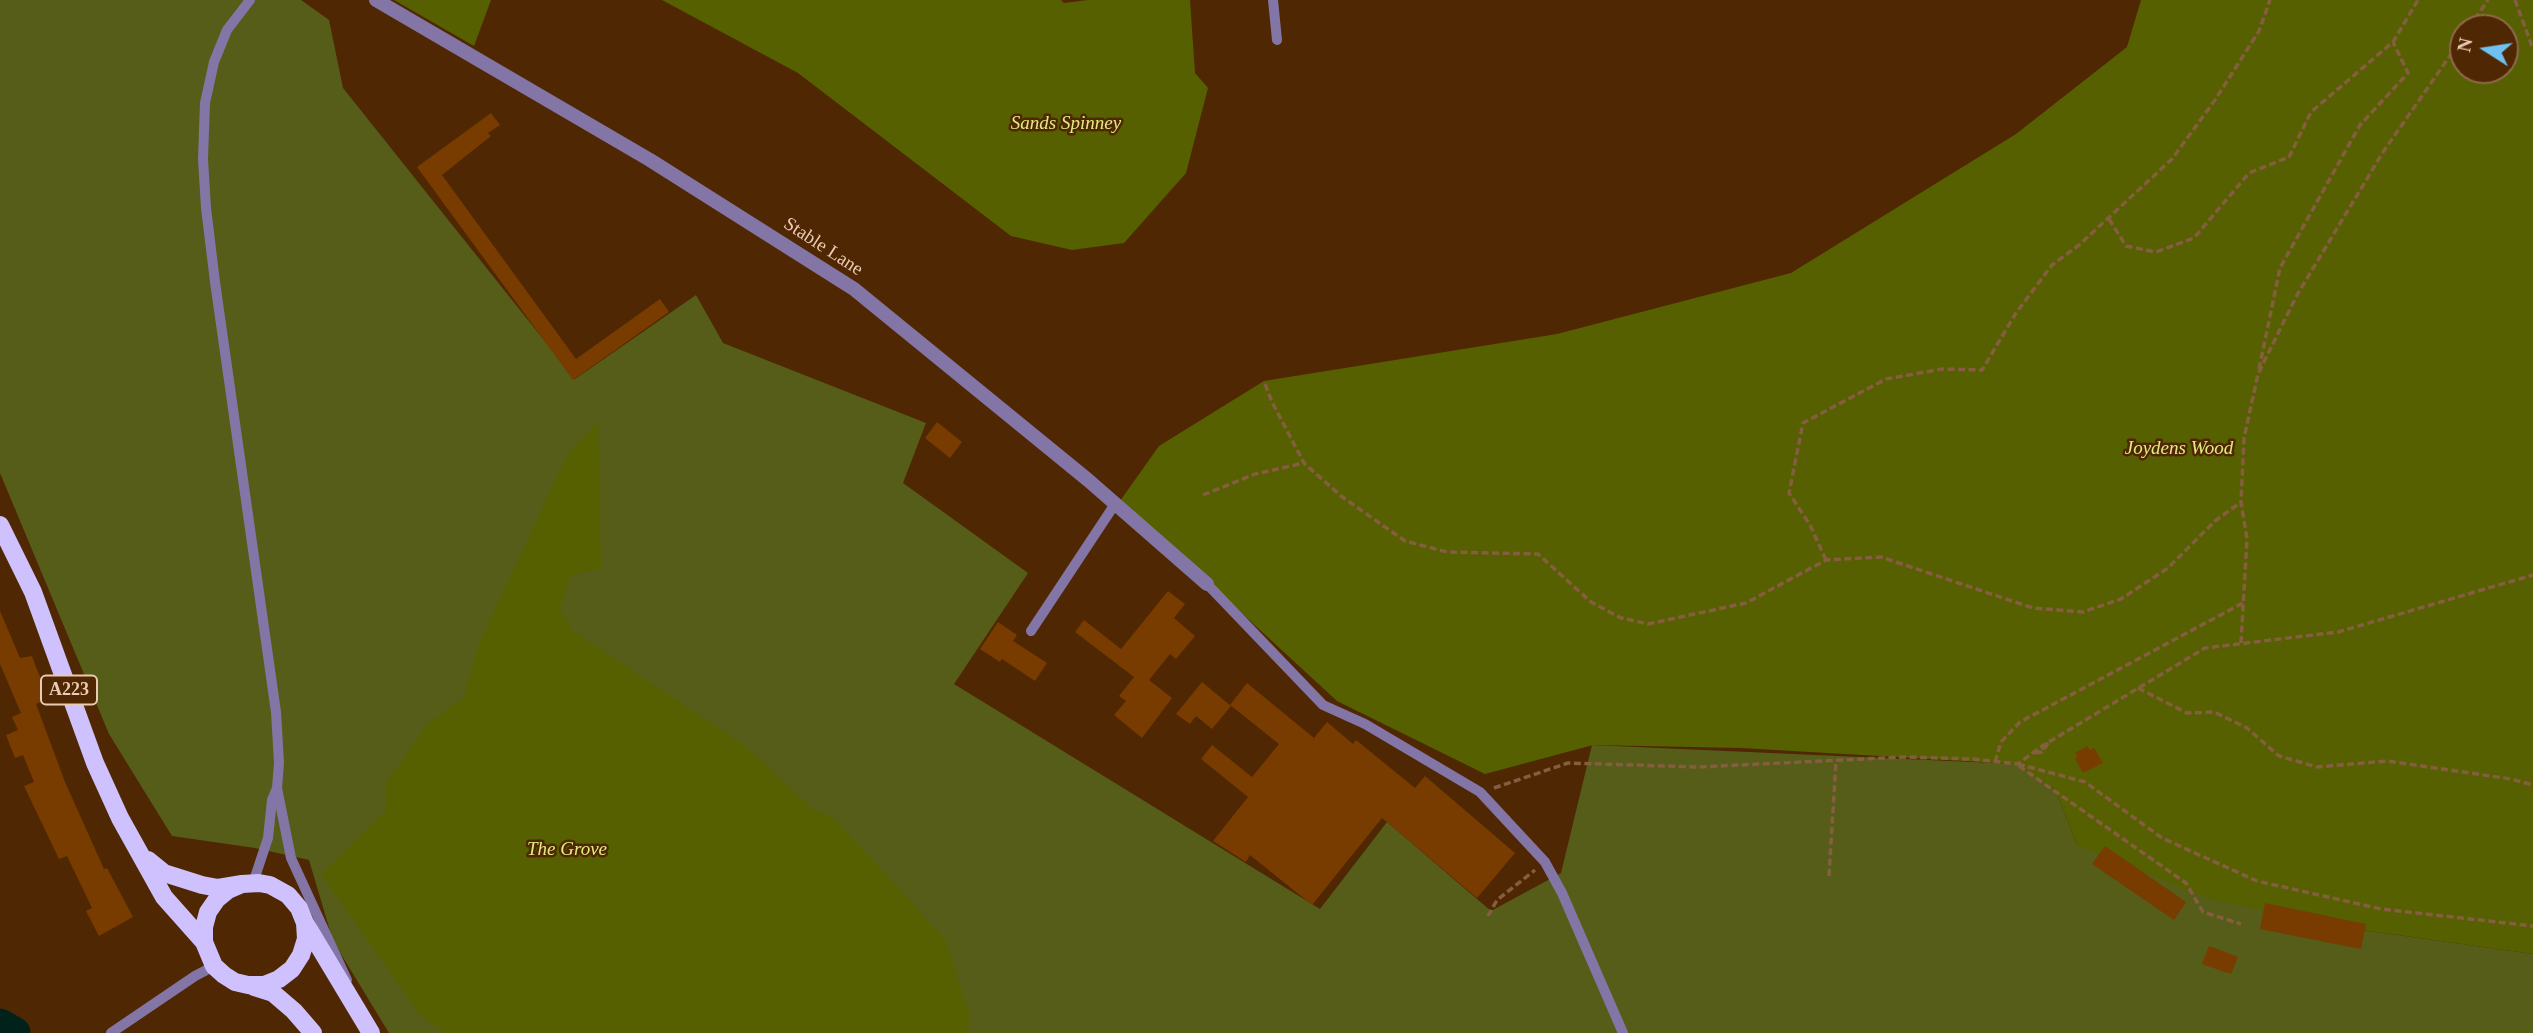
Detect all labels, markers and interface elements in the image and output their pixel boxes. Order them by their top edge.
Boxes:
north arrow [2449,14,2519,84]
text: N [2453,36,2477,54]
park label: Sands Spinney [1011,113,1121,135]
street label: Stable Lane [779,213,867,281]
park label: Joydens Wood [2125,438,2233,460]
road number: A223 [41,676,97,704]
park label: The Grove [527,839,607,861]

